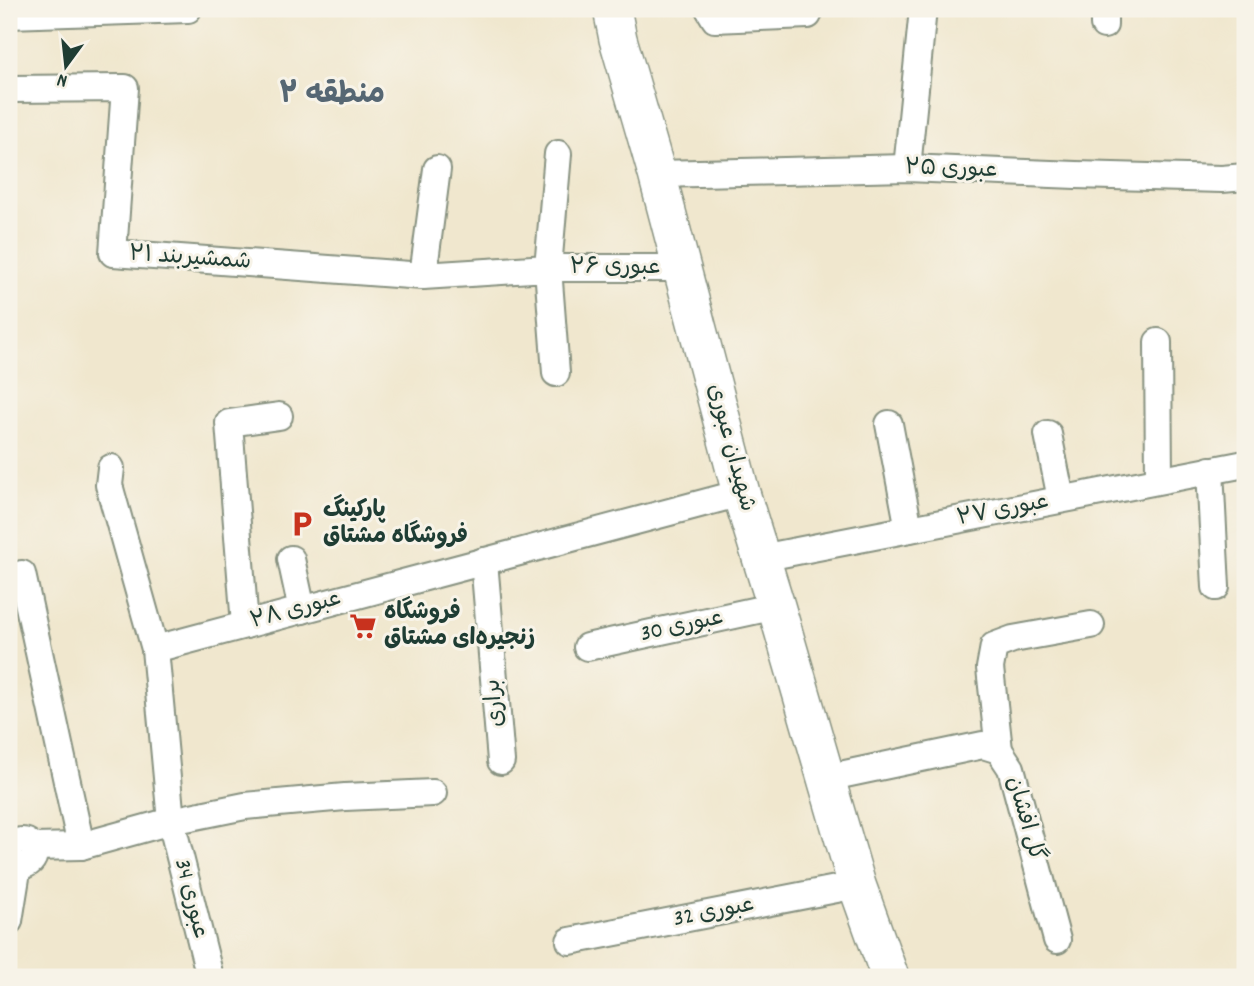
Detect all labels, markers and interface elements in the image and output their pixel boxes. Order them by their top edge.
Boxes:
north arrow [32,32,102,102]
text: N [54,65,71,93]
district label: منطقه ۲ [279,75,385,118]
street label: عبوری ۲۵ [904,152,998,188]
street label: شمشیربند ۲۱ [128,238,252,280]
street label: عبوری ۲۶ [570,252,660,285]
street label: شهیدان عبوری [697,380,763,516]
street label: عبوری ۲۷ [954,486,1052,536]
place label: پارکینگ فروشگاه مشتاق [323,494,468,554]
parking icon: پارکینگ فروشگاه مشتاق [287,509,317,539]
street label: عبوری ۲۸ [247,583,345,639]
place label: فروشگاه زنجیره‌ای مشتاق [384,596,535,656]
street label: عبوری 30 [638,602,726,652]
supermarket icon: فروشگاه زنجیره‌ای مشتاق [348,611,378,641]
street label: براری [477,678,515,728]
street label: گل افشان [996,773,1052,865]
street label: عبوری 34 [164,856,216,942]
street label: عبوری 32 [671,889,757,937]

